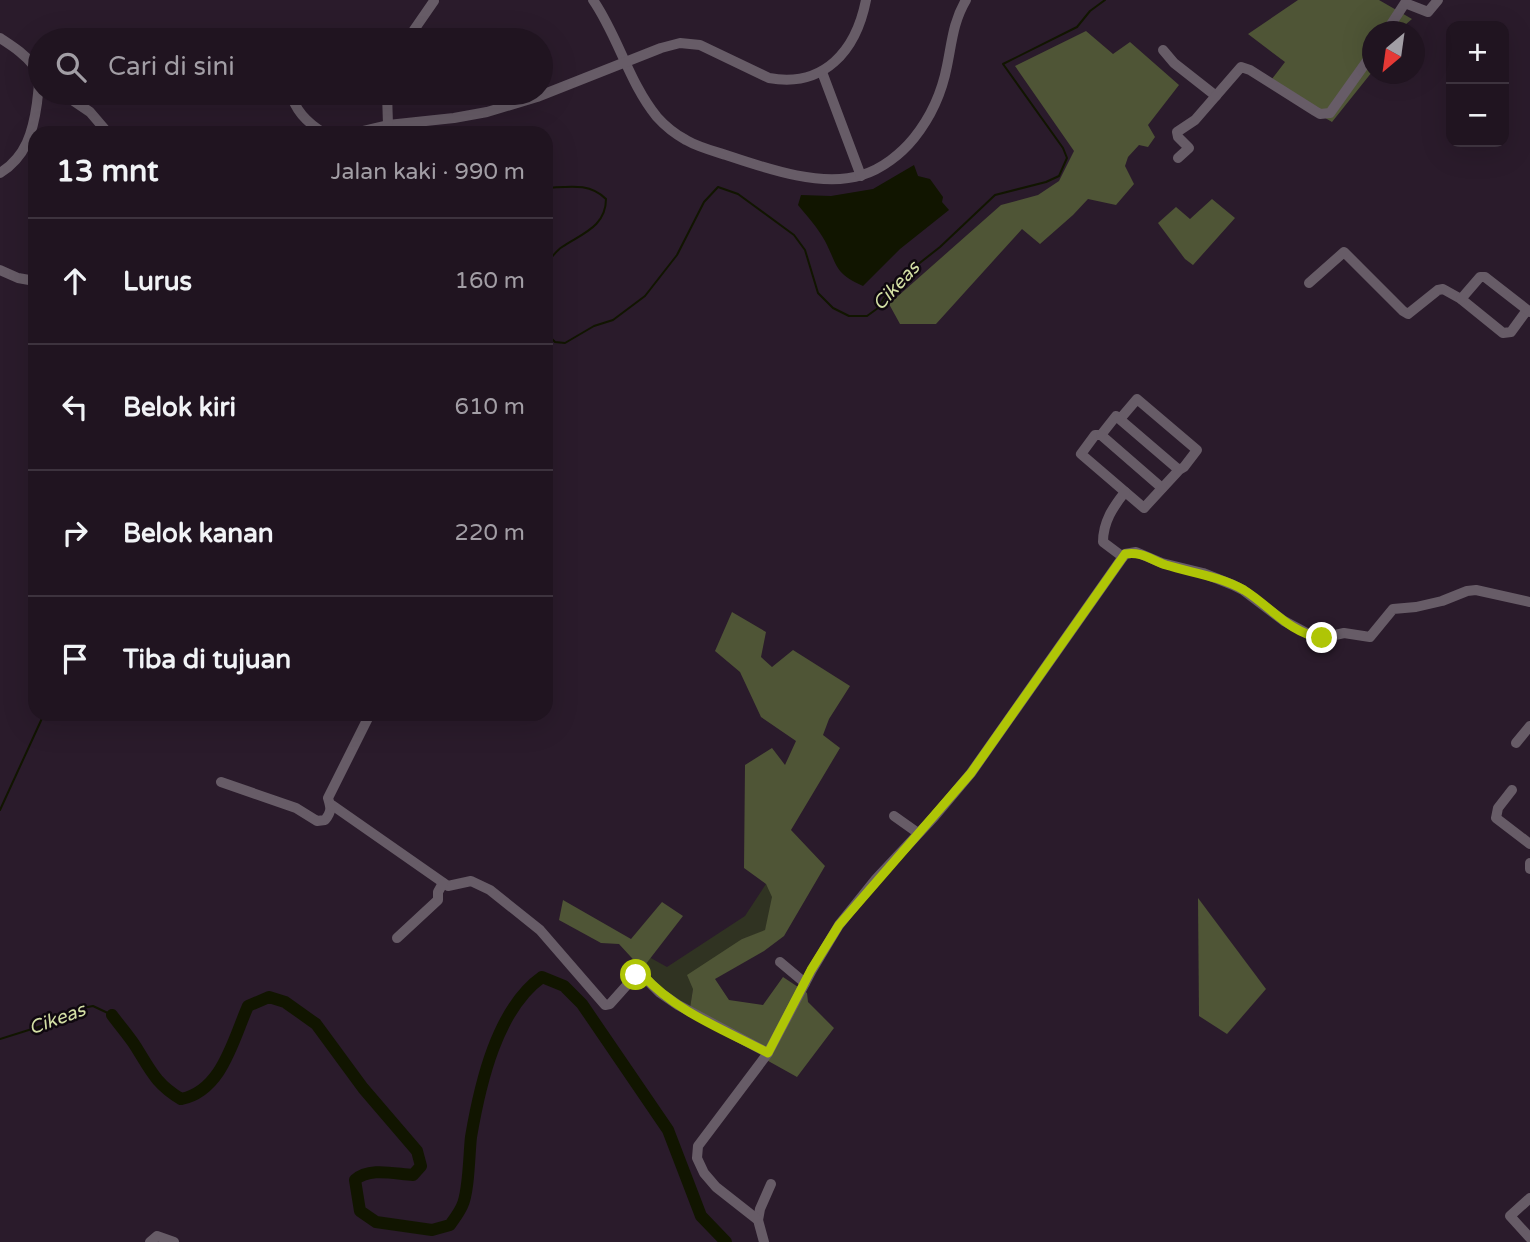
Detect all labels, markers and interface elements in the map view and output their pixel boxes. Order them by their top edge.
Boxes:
north arrow [1362,21,1425,84]
map controls [1446,21,1509,147]
button: + [1446,21,1509,84]
search box [28,28,553,105]
icon: search [52,48,90,86]
text: Cari di sini [108,51,235,82]
button: − [1446,84,1509,147]
text: 13 mnt [56,153,158,190]
text: Jalan kaki · 990 m [331,158,525,186]
water label: Cikeas [868,256,925,315]
icon: ahead [56,262,94,300]
text: Lurus [123,266,192,297]
text: 160 m [455,267,525,295]
icon: left [56,388,94,426]
text: Belok kiri [123,392,236,423]
text: 610 m [455,393,525,421]
icon: right [56,514,94,552]
text: Belok kanan [123,518,274,549]
text: 220 m [455,519,525,547]
route end [1306,622,1337,653]
icon: arrive [56,640,94,678]
text: Tiba di tujuan [123,644,291,675]
route start [620,959,651,990]
water label: Cikeas [26,998,90,1039]

